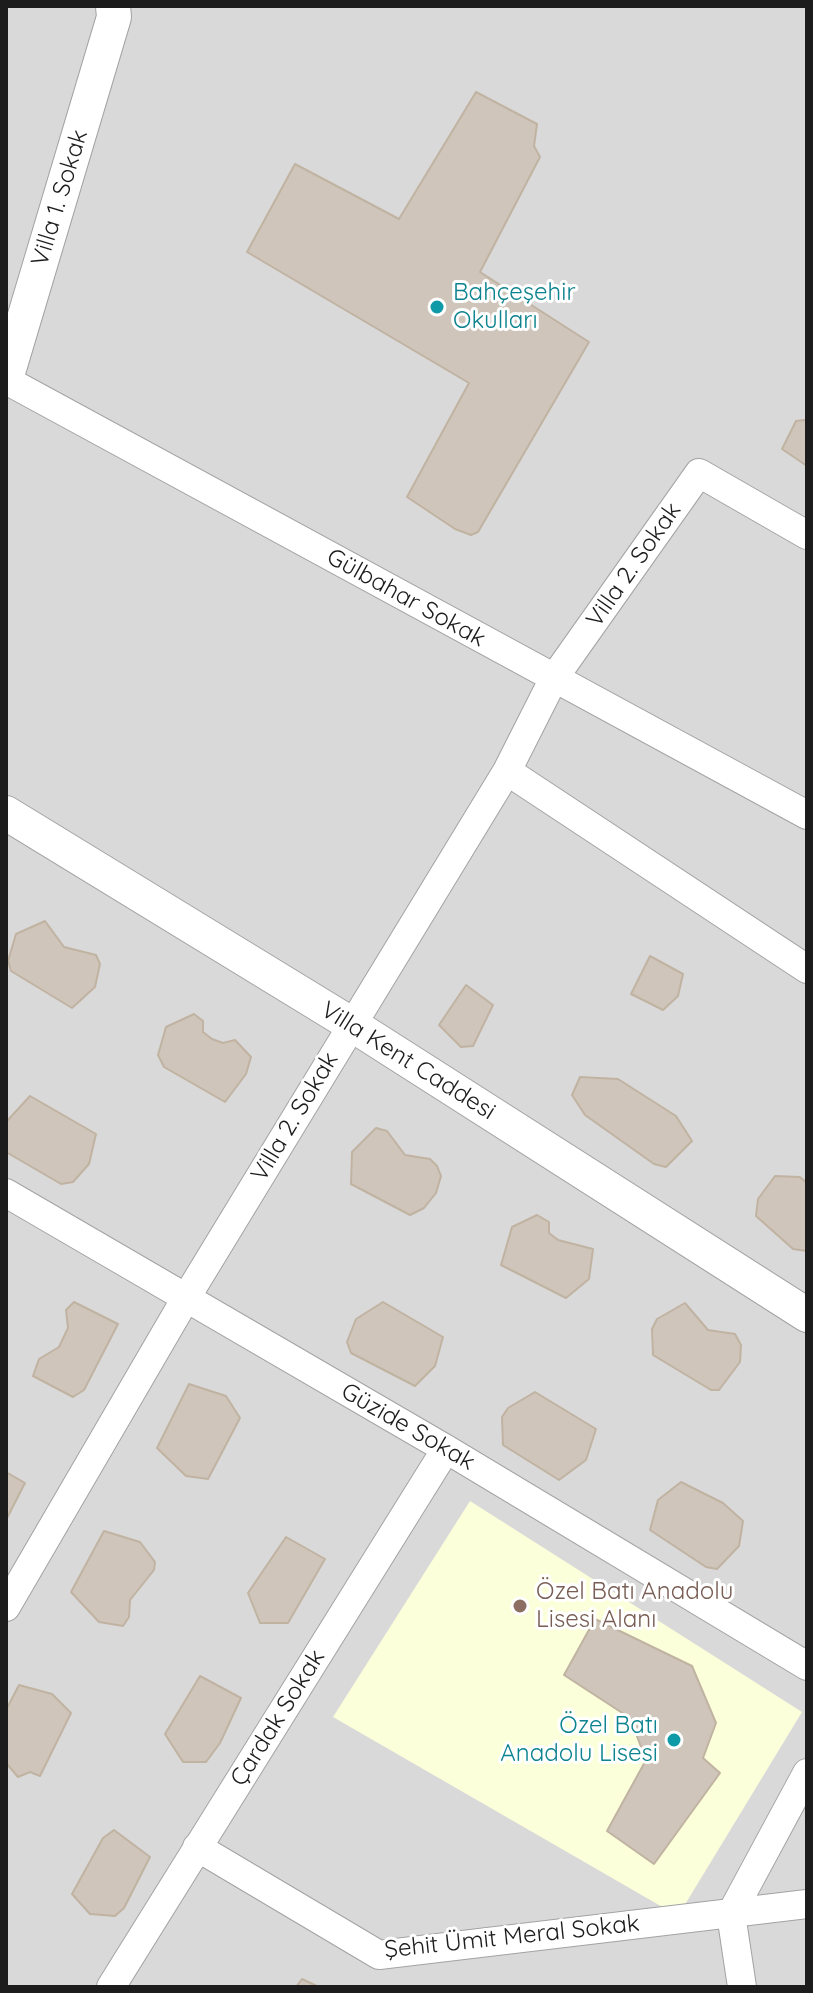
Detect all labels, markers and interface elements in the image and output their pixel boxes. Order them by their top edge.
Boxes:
street label: Villa 1. Sokak [26,126,94,270]
place label: Bahçeşehir Okulları [453,279,576,335]
marker: Bahçeşehir Okulları [428,298,446,316]
street label: Villa 2. Sokak [580,497,688,633]
street label: Gülbahar Sokak [322,542,490,654]
street label: Villa Kent Caddesi [315,996,501,1126]
street label: Villa 2. Sokak [245,1047,345,1187]
street label: Güzide Sokak [336,1377,480,1477]
place label: Özel Batı Anadolu Lisesi Alanı [536,1578,733,1634]
marker: Özel Batı Anadolu Lisesi Alanı [511,1597,529,1615]
street label: Çardak Sokak [225,1644,331,1792]
place label: Özel Batı Anadolu Lisesi [500,1712,658,1768]
marker: Özel Batı Anadolu Lisesi [665,1731,683,1749]
street label: Şehit Ümit Meral Sokak [383,1909,641,1965]

